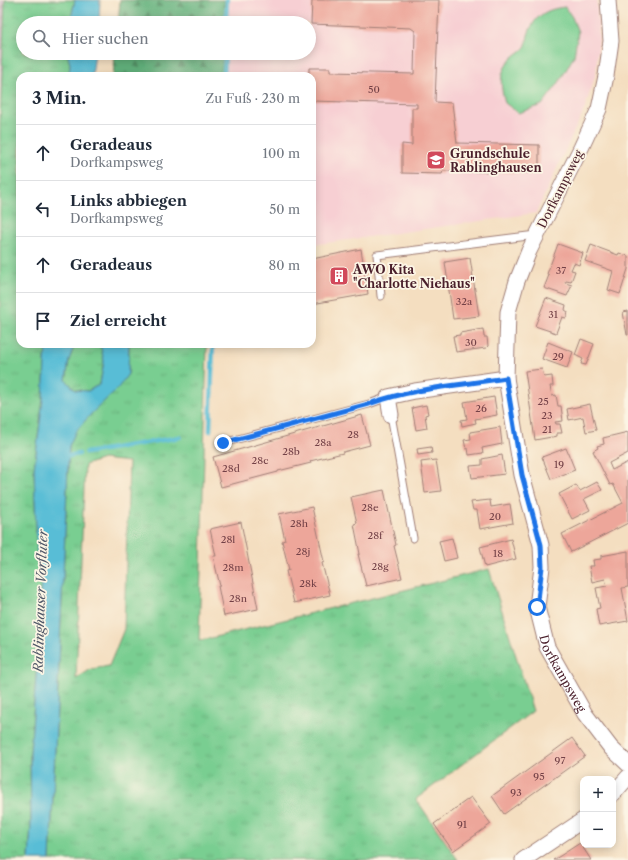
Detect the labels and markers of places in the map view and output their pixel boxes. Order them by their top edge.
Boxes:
place label: Grundschule Rablinghausen [450,146,543,175]
school or university icon: Grundschule Rablinghausen [425,149,447,171]
place label: AWO Kita "Charlotte Niehaus" [352,262,475,291]
building icon: AWO Kita "Charlotte Niehaus" [328,265,350,287]

